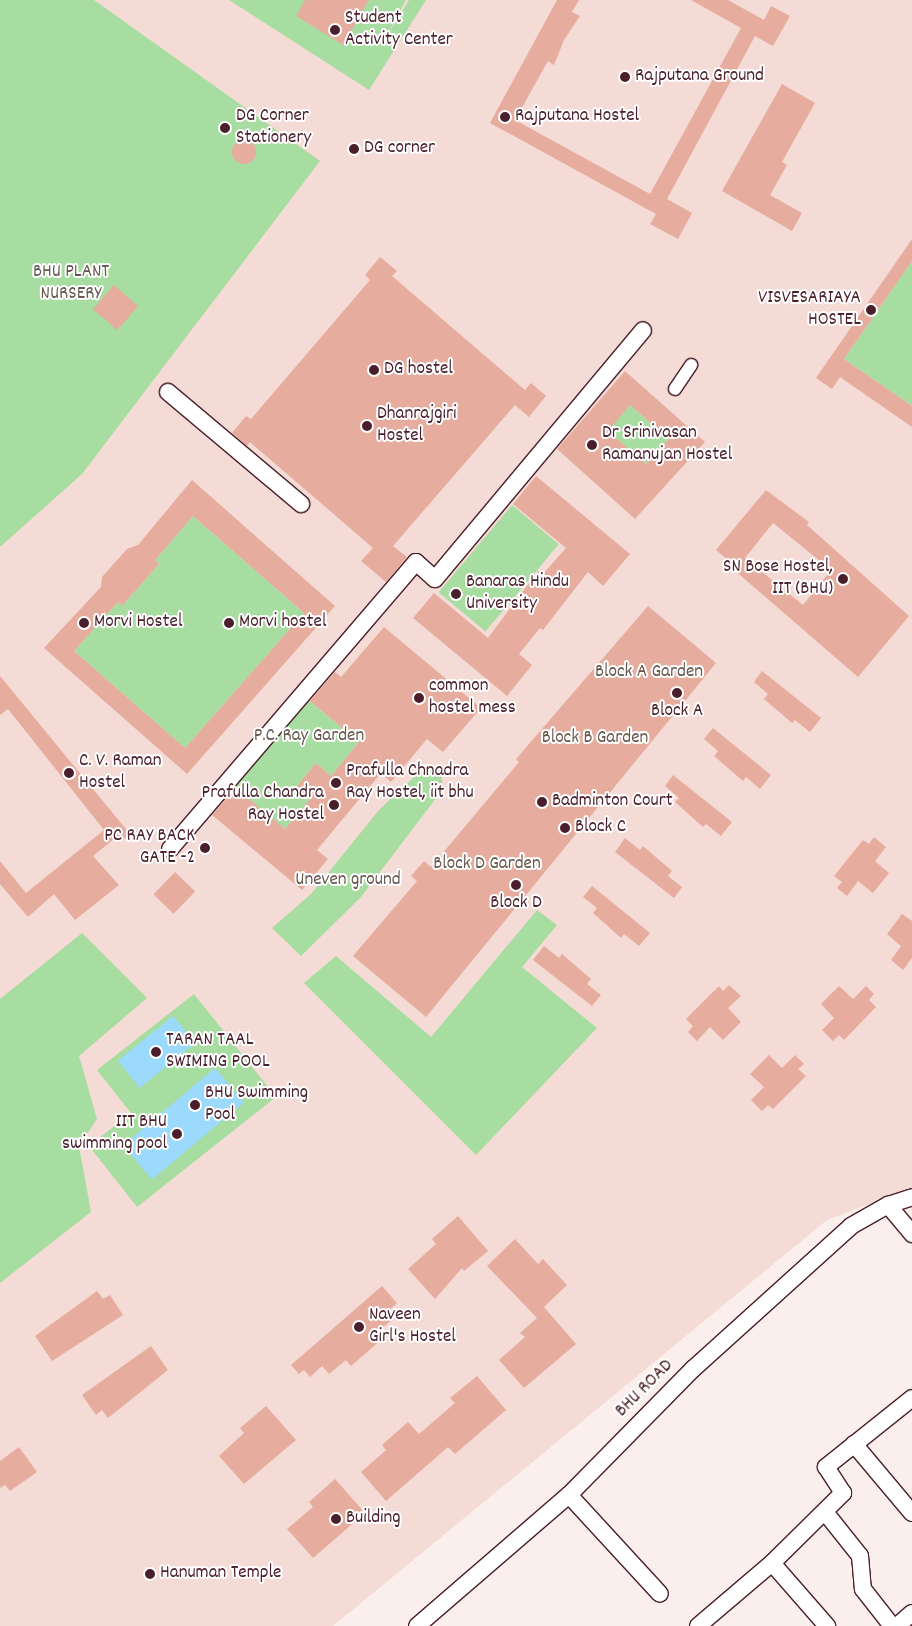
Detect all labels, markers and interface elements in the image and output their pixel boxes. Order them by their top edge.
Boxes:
place label: Student Activity Center [345,8,453,52]
marker: Student Activity Center [329,24,341,36]
place label: Rajputana Ground [635,66,764,88]
marker: Rajputana Ground [619,71,631,83]
place label: DG Corner Stationery [236,106,311,150]
place label: Rajputana Hostel [515,106,639,128]
marker: Rajputana Hostel [499,111,511,123]
marker: DG Corner Stationery [218,121,232,135]
place label: DG corner [364,138,435,160]
marker: DG corner [348,143,360,155]
park label: BHU PLANT NURSERY [33,262,109,306]
place label: VISVESARIAYA HOSTEL [758,288,861,332]
marker: VISVESARIAYA HOSTEL [865,304,877,316]
place label: DG hostel [384,359,453,381]
marker: DG hostel [368,364,380,376]
place label: Dhanrajgiri Hostel [377,404,456,448]
marker: Dhanrajgiri Hostel [361,420,373,432]
place label: Dr Srinivasan Ramanujan Hostel [602,423,732,467]
marker: Dr Srinivasan Ramanujan Hostel [586,439,598,451]
place label: SN Bose Hostel, IIT (BHU) [723,557,833,601]
place label: Banaras Hindu University [466,572,569,616]
marker: SN Bose Hostel, IIT (BHU) [837,573,849,585]
marker: Banaras Hindu University [450,588,462,600]
place label: Morvi Hostel [94,612,182,634]
place label: Morvi hostel [239,612,326,634]
marker: Morvi Hostel [78,617,90,629]
marker: Morvi hostel [223,617,235,629]
park label: Block A Garden [595,662,703,684]
place label: common hostel mess [429,676,516,720]
marker: Block A [671,687,683,699]
marker: common hostel mess [413,692,425,704]
place label: Block A [651,701,703,723]
park label: P.C. Ray Garden [254,726,364,748]
park label: Block B Garden [542,728,648,750]
place label: C. V. Raman Hostel [79,751,161,795]
place label: Prafulla Chnadra Ray Hostel, iit bhu [346,761,474,805]
marker: C. V. Raman Hostel [63,767,75,779]
marker: Prafulla Chnadra Ray Hostel, iit bhu [330,777,342,789]
place label: Prafulla Chandra Ray Hostel [202,783,324,827]
place label: Badminton Court [552,791,673,813]
marker: Badminton Court [536,796,548,808]
marker: Prafulla Chandra Ray Hostel [328,799,340,811]
place label: Block C [575,817,626,839]
marker: Block C [559,822,571,834]
place label: PC RAY BACK GATE -2 [104,826,195,870]
marker: PC RAY BACK GATE -2 [199,842,211,854]
park label: Block D Garden [433,854,541,876]
park label: Uneven ground [295,870,401,892]
marker: Block D [510,879,522,891]
place label: Block D [490,893,542,915]
place label: TARAN TAAL SWIMING POOL [166,1030,270,1074]
marker: TARAN TAAL SWIMING POOL [150,1046,162,1058]
place label: BHU Swimming Pool [205,1083,308,1127]
marker: BHU Swimming Pool [189,1099,201,1111]
place label: IIT BHU swimming pool [62,1112,167,1156]
marker: IIT BHU swimming pool [171,1128,183,1140]
place label: Naveen Girl's Hostel [369,1305,456,1349]
marker: Naveen Girl's Hostel [353,1321,365,1333]
street label: BHU ROAD [611,1355,679,1423]
place label: Building [346,1508,401,1530]
marker: Building [330,1513,342,1525]
place label: Hanuman Temple [160,1563,281,1585]
marker: Hanuman Temple [144,1568,156,1580]

